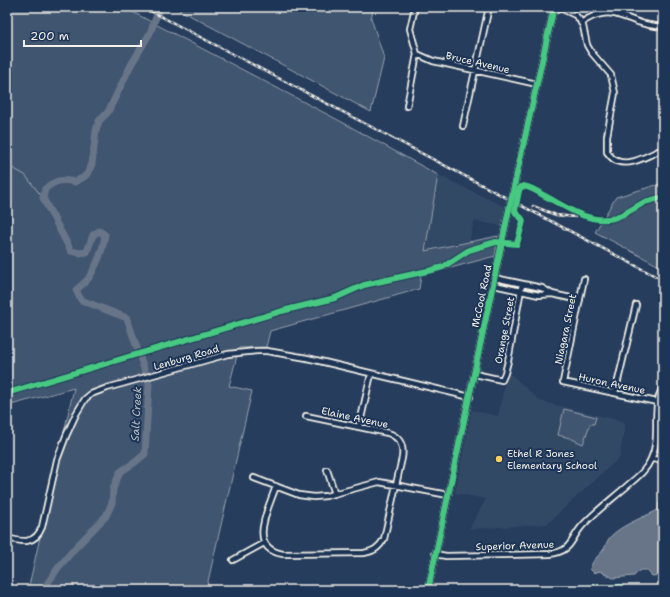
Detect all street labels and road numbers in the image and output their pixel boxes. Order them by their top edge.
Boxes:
street label: Bruce Avenue [445,49,511,76]
street label: McCool Road [468,263,495,329]
street label: Niagara Street [552,293,579,366]
street label: Orange Street [492,295,517,365]
street label: Lenburg Road [152,342,221,373]
street label: Huron Avenue [577,370,647,397]
street label: Elaine Avenue [320,404,390,431]
street label: Superior Avenue [476,538,555,553]

